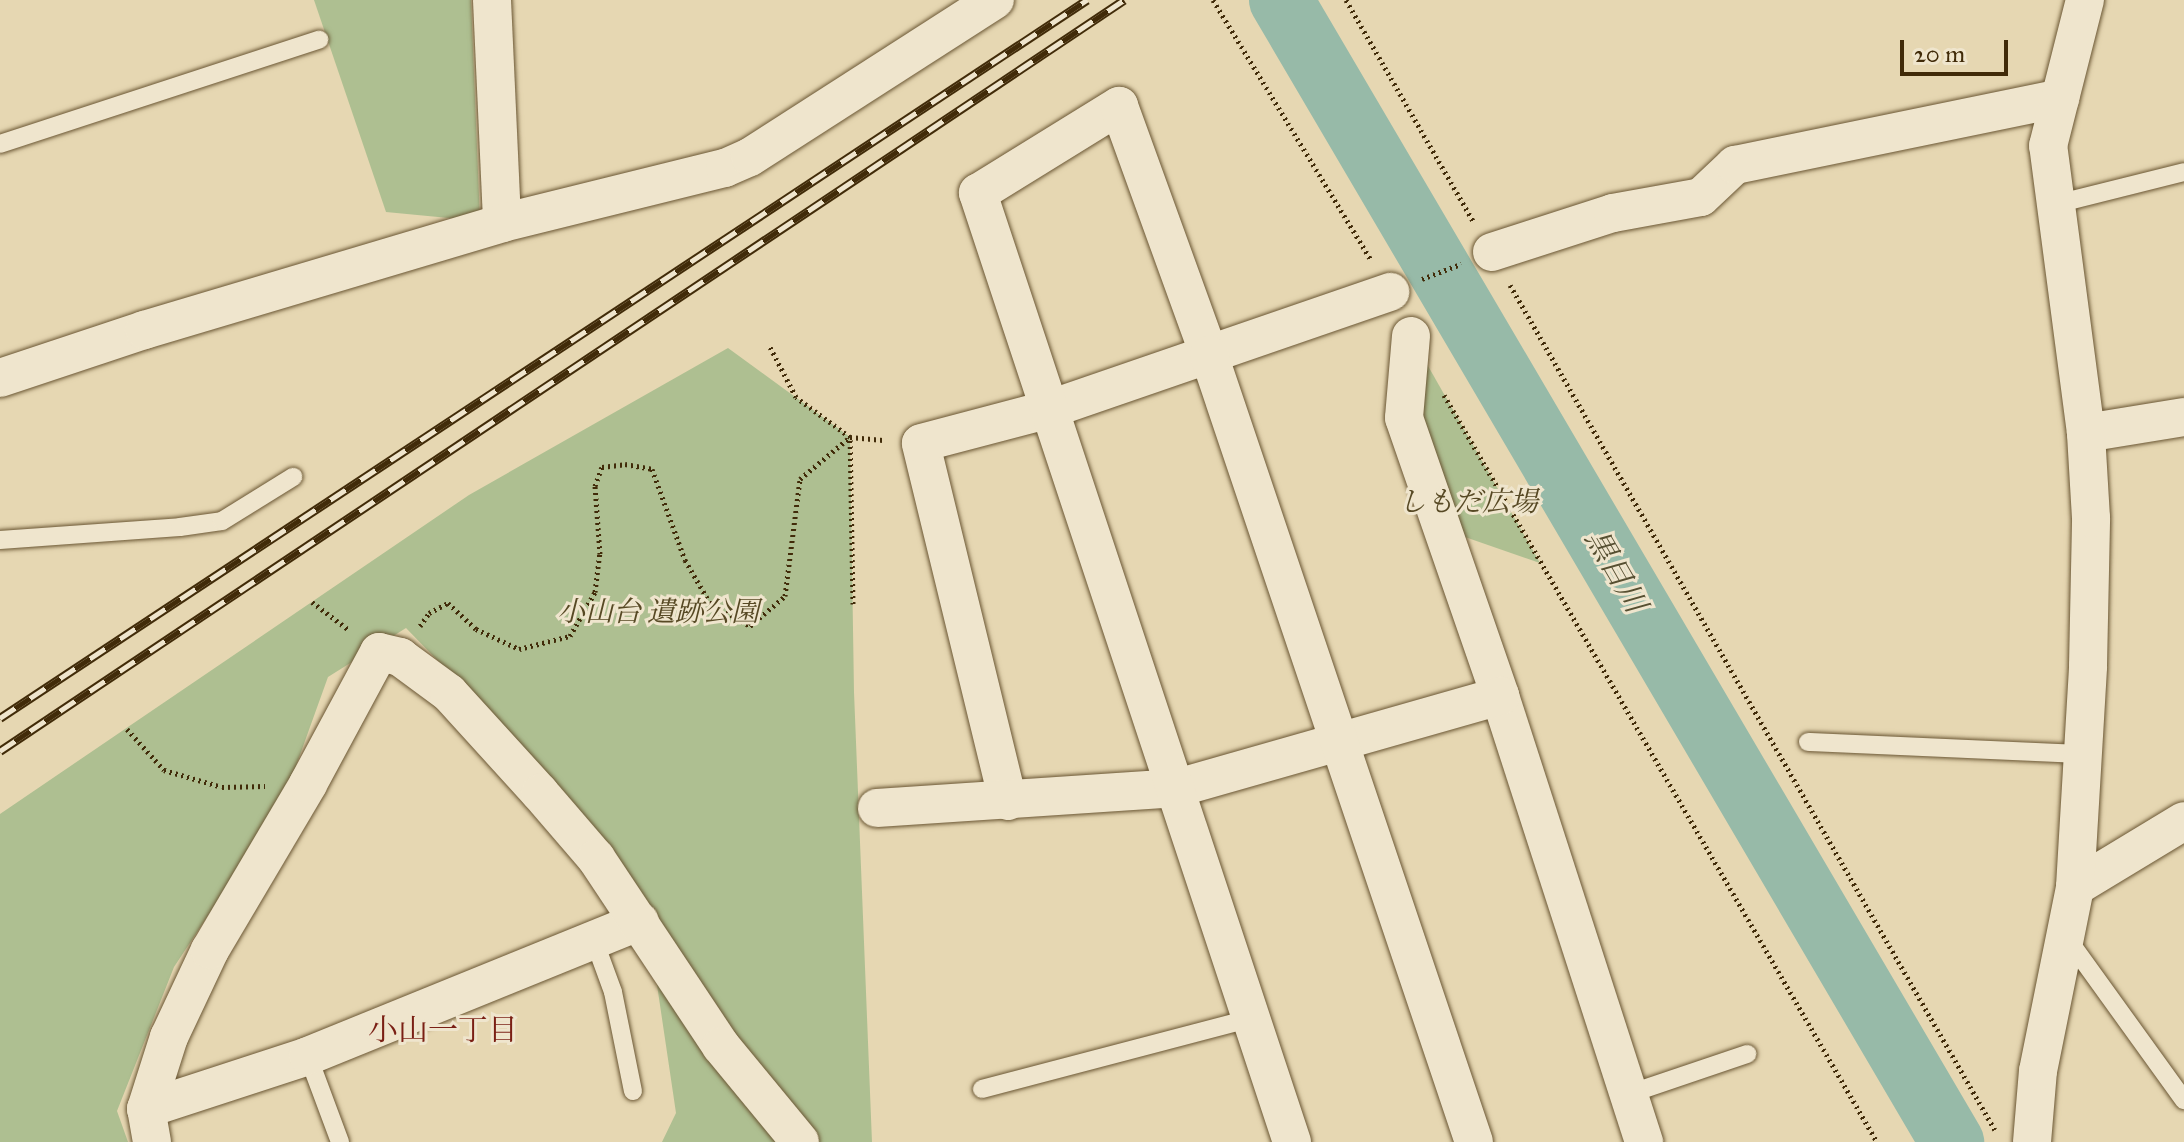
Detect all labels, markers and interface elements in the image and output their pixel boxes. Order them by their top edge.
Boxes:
scale bar [1904,24,2012,74]
text: 20 m [1914,39,1965,69]
park label: しもだ広場 [1398,485,1538,519]
water label: 黒目川 [1578,523,1654,619]
park label: 小山台 遺跡公園 [557,595,759,629]
district label: 小山一丁目 [368,1012,518,1048]

